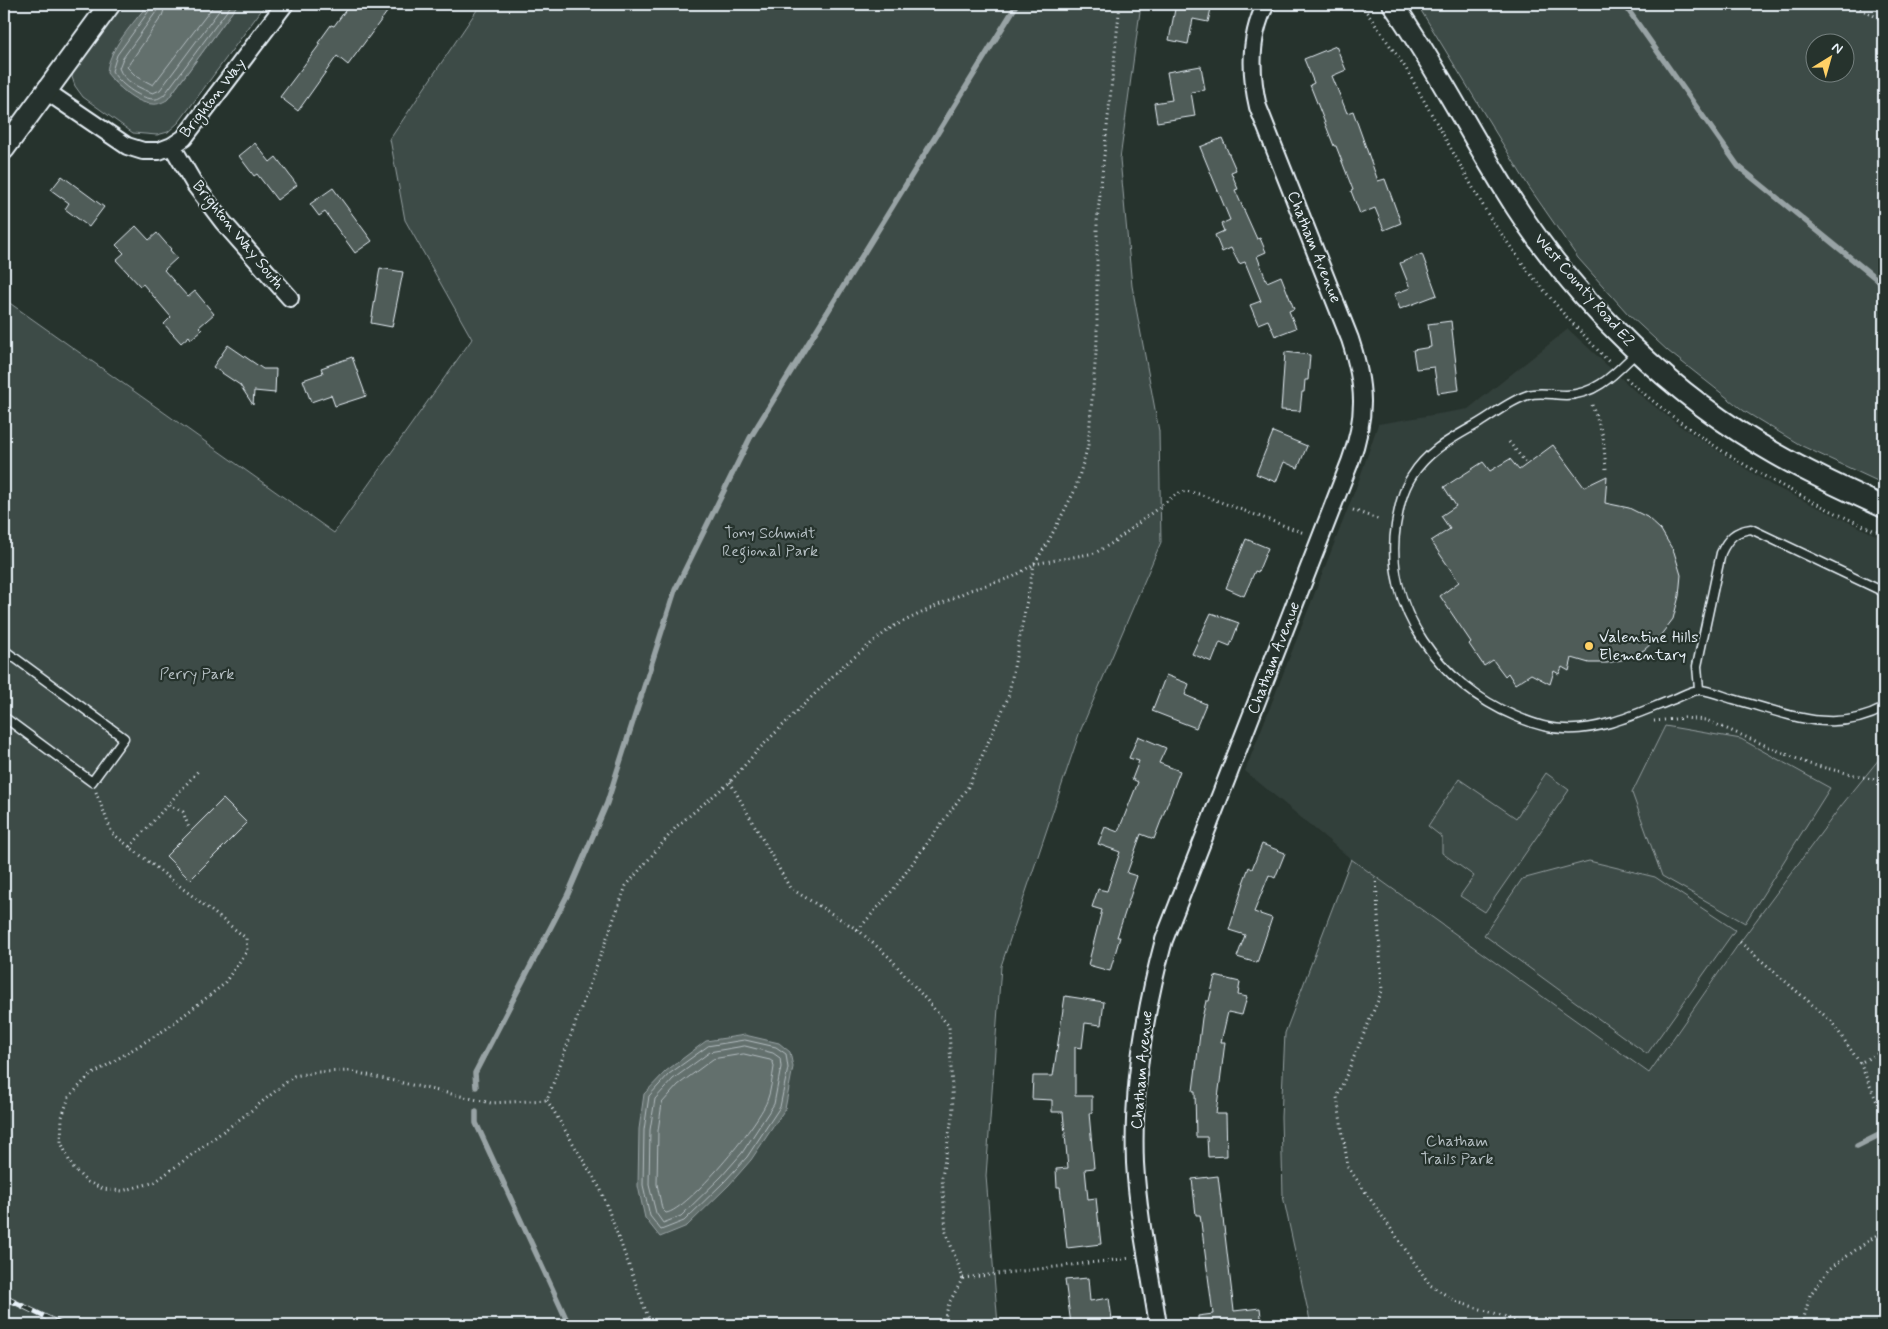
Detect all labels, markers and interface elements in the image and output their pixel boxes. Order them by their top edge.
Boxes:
north arrow [1806,32,1856,82]
text: N [1828,38,1846,58]
street label: Brighton Way [175,54,251,143]
street label: Brighton Way South [187,176,289,295]
street label: Chatham Avenue [1282,188,1346,306]
street label: West County Road E2 [1529,229,1639,351]
park label: Tony Schmidt Regional Park [722,523,818,563]
street label: Chatham Avenue [1243,599,1305,717]
place label: Valentine Hills Elementary [1599,627,1698,666]
marker: Valentine Hills Elementary [1583,640,1595,652]
park label: Perry Park [160,664,234,685]
street label: Chatham Avenue [1126,1010,1158,1130]
park label: Chatham Trails Park [1420,1131,1494,1170]

